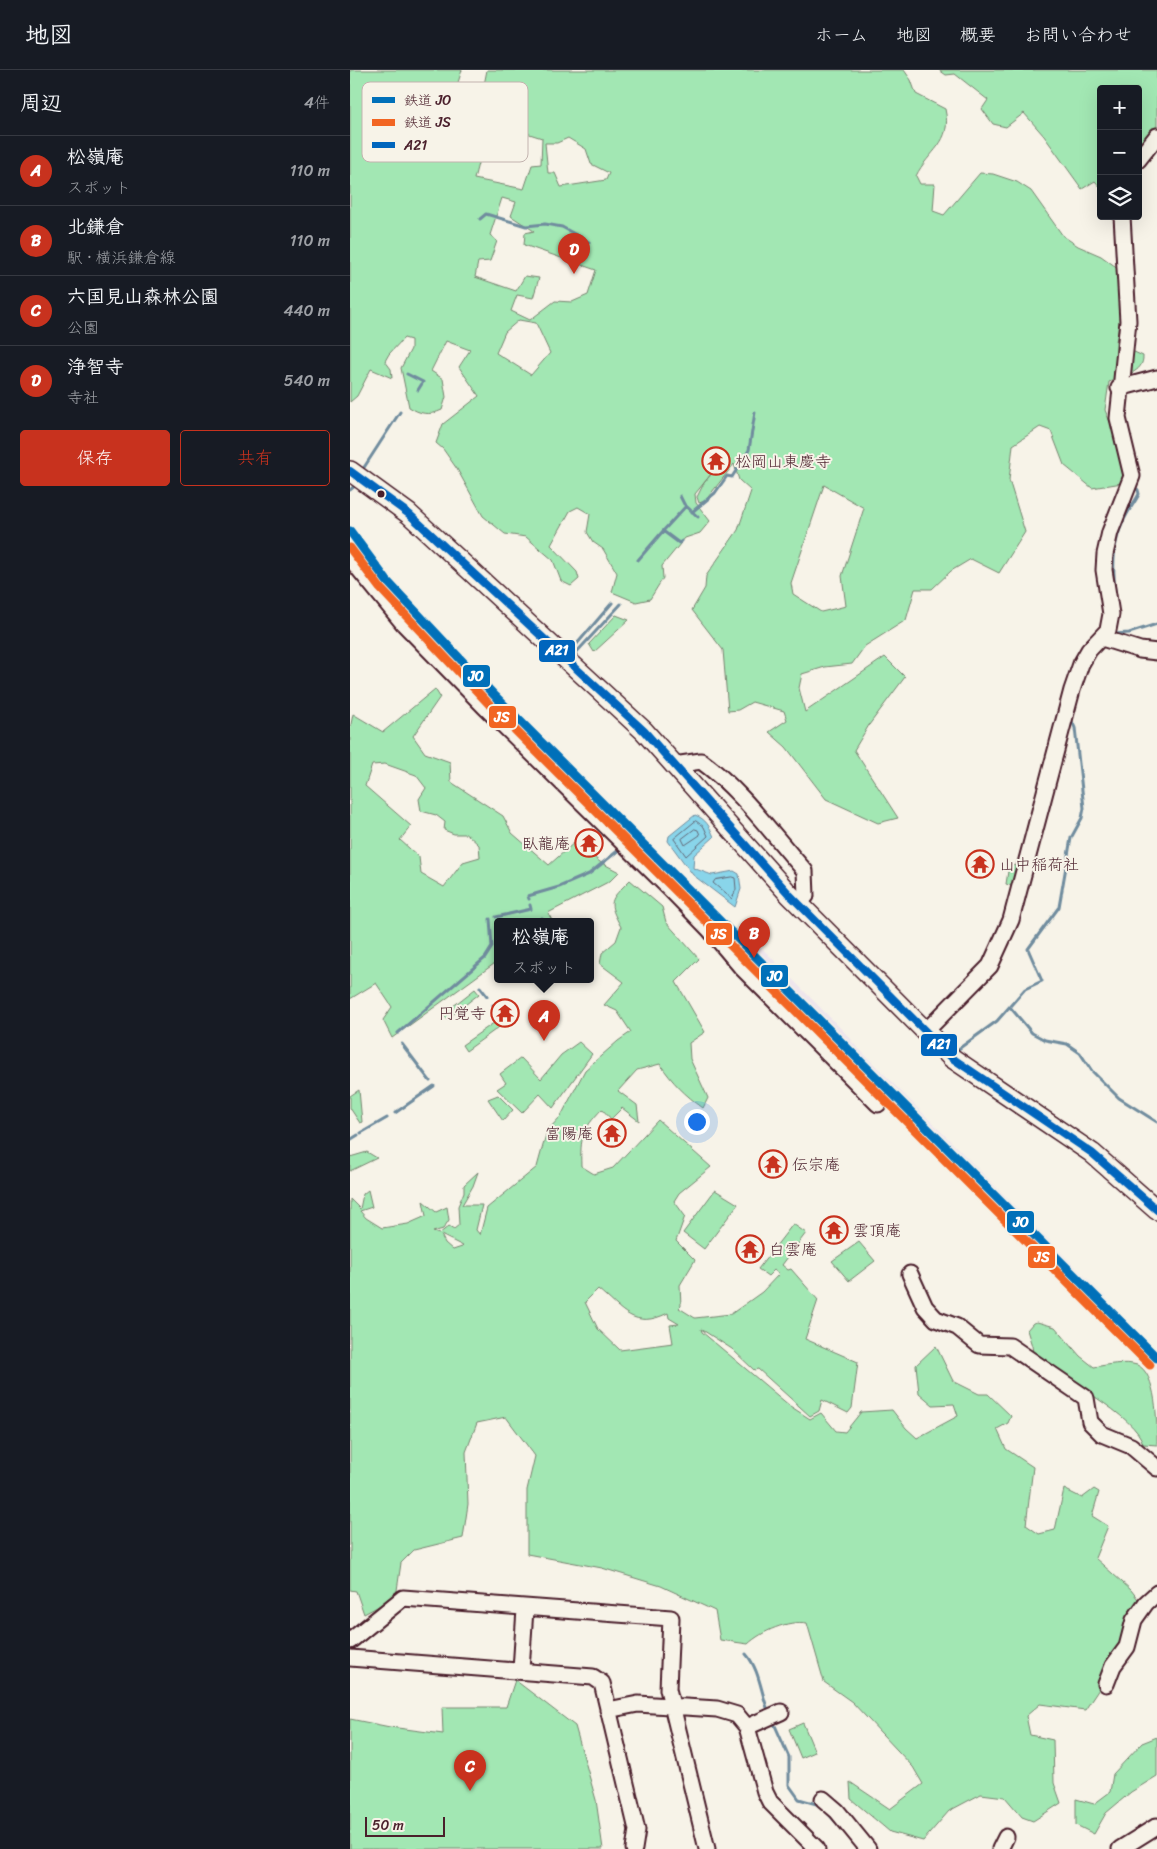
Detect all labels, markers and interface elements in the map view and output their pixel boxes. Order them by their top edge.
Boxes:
text: 地図 [25,14,73,56]
text: ホーム [815,19,868,51]
text: 地図 [896,19,932,51]
text: 概要 [960,19,996,51]
text: お問い合わせ [1024,19,1132,51]
legend [362,82,528,162]
text: 周辺 [20,84,62,122]
map controls [1097,85,1142,220]
button: + [1097,85,1142,130]
text: 4件 [304,88,330,117]
text: 鉄道 JO [404,88,451,113]
text: 鉄道 JS [404,110,451,135]
button: − [1097,130,1142,175]
text: A21 [403,133,427,158]
text: 松嶺庵 [67,140,124,173]
text: A [31,156,41,185]
text: 110 m [290,156,330,185]
text: スポット [67,173,131,202]
button: layers [1097,175,1142,220]
text: 北鎌倉 [67,210,124,243]
text: B [31,226,41,255]
text: 110 m [290,226,330,255]
pin: D [558,233,590,274]
text: 駅 · 横浜鎌倉線 [67,243,176,272]
text: 六国見山森林公園 [67,280,219,313]
text: C [31,296,41,325]
text: 440 m [283,296,330,325]
text: 公園 [67,313,99,342]
text: 浄智寺 [67,350,124,383]
text: D [31,366,41,395]
text: 540 m [284,366,330,395]
text: 寺社 [67,383,99,412]
button: 保存 [20,430,170,486]
button: 共有 [180,430,330,486]
temple icon: 松岡山東慶寺 [701,446,731,476]
place label: 松岡山東慶寺 [735,447,831,476]
unlabelled marker [376,489,386,499]
text: A21 [544,638,569,663]
line badge: A21 [538,639,576,663]
line badge: JO [462,664,491,688]
text: JO [467,664,484,689]
line badge: JS [488,705,517,729]
text: JS [493,705,510,730]
temple icon: 臥龍庵 [574,828,604,858]
place label: 臥龍庵 [522,829,570,858]
temple icon: 山中稲荷社 [965,849,995,879]
place label: 山中稲荷社 [999,850,1079,879]
pin: B [738,917,770,958]
popup [494,918,594,983]
text: 松嶺庵 [512,920,569,953]
line badge: JS [705,922,733,946]
text: JS [710,922,727,947]
text: スポット [512,953,576,982]
line badge: JO [760,964,789,988]
text: JO [766,964,783,989]
temple icon: 円覚寺 [490,998,520,1028]
place label: 円覚寺 [438,999,486,1028]
pin: A [528,1000,560,1041]
text: A21 [926,1032,951,1057]
line badge: A21 [920,1033,958,1057]
your location [684,1109,710,1135]
temple icon: 富陽庵 [597,1118,627,1148]
place label: 富陽庵 [545,1119,593,1148]
temple icon: 伝宗庵 [758,1149,788,1179]
place label: 伝宗庵 [792,1150,840,1179]
line badge: JO [1006,1210,1035,1234]
text: JO [1012,1210,1029,1235]
temple icon: 雲頂庵 [819,1215,849,1245]
place label: 雲頂庵 [853,1216,901,1245]
temple icon: 白雲庵 [735,1234,765,1264]
place label: 白雲庵 [769,1235,817,1264]
line badge: JS [1027,1245,1056,1269]
text: JS [1033,1245,1050,1270]
pin: C [454,1750,486,1791]
text: 50 m [372,1813,404,1838]
scale bar [365,1814,445,1837]

